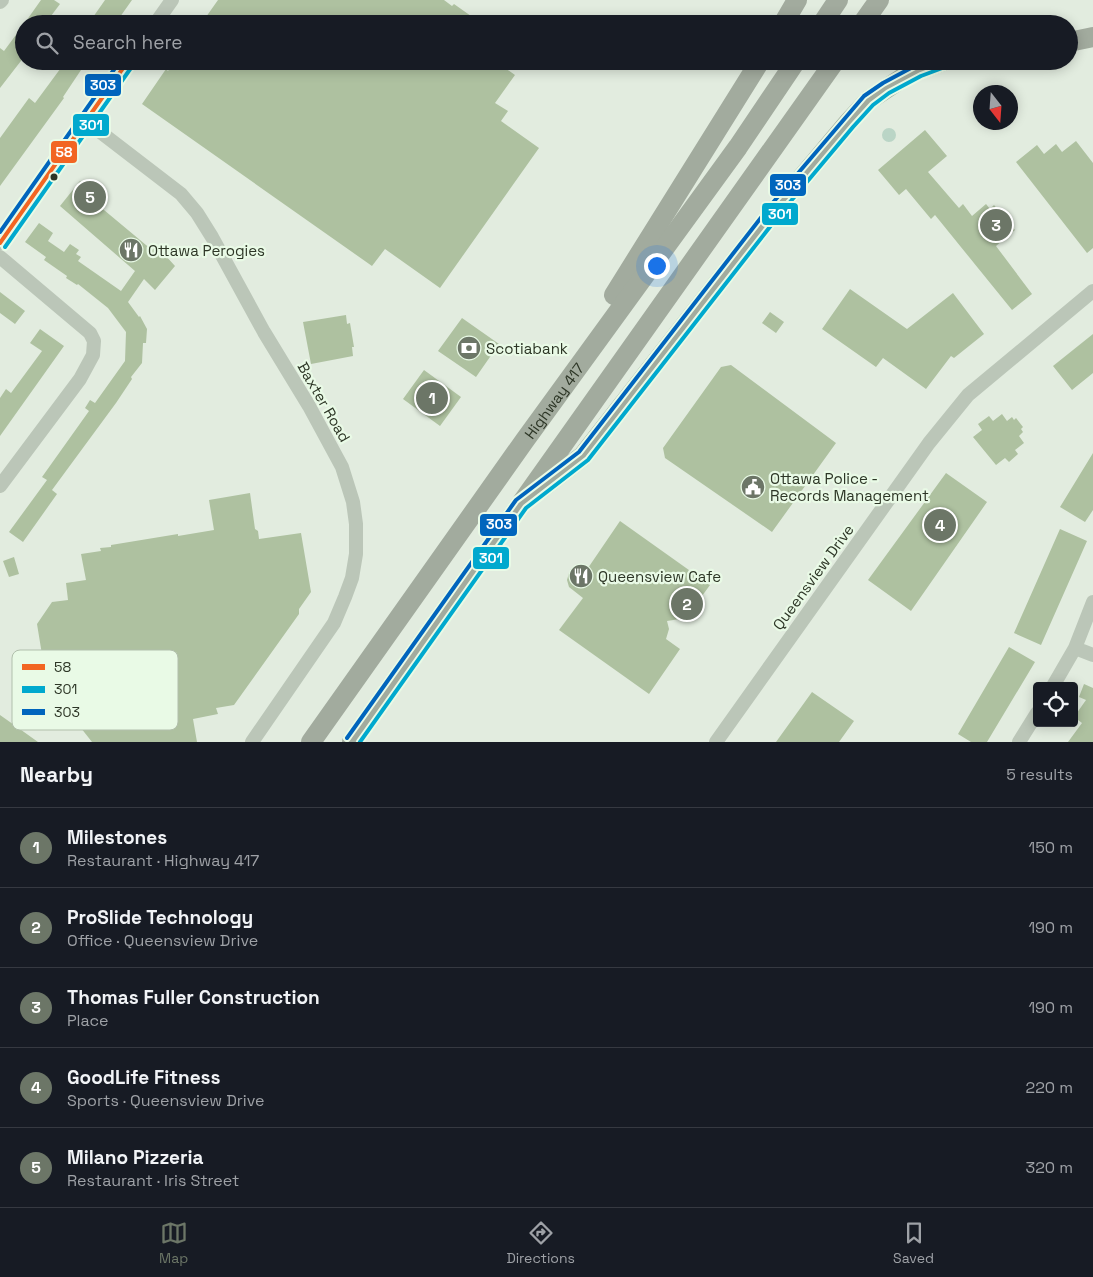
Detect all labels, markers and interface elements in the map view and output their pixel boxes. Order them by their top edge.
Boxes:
search box [15,15,1078,70]
icon: search [33,29,61,57]
text: Search here [73,30,183,55]
line badge: 303 [84,73,122,97]
text: 303 [90,76,116,94]
north arrow [973,85,1018,130]
line badge: 301 [72,113,110,137]
text: 301 [79,116,103,134]
line badge: 58 [50,140,78,164]
text: 58 [56,143,73,161]
unlabelled marker [49,172,59,182]
line badge: 303 [769,173,807,197]
text: 303 [775,176,801,194]
pin: 5 [74,178,106,216]
line badge: 301 [761,202,799,226]
text: 301 [768,205,792,223]
pin: 3 [980,206,1012,244]
restaurant icon: Ottawa Perogies [118,237,144,263]
place label: Ottawa Perogies [148,241,265,260]
your location [644,253,670,279]
bank icon: Scotiabank [456,335,482,361]
place label: Scotiabank [486,339,568,358]
street label: Baxter Road [293,359,355,445]
street label: Highway 417 [520,359,588,442]
pin: 1 [416,379,448,417]
place label: Ottawa Police - Records Management [770,469,929,505]
public building icon: Ottawa Police - Records Management [740,474,766,500]
pin: 4 [924,506,956,544]
line badge: 303 [479,513,518,537]
text: 303 [486,515,512,533]
street label: Queensview Drive [768,520,858,634]
line badge: 301 [472,546,510,570]
text: 301 [479,549,503,567]
restaurant icon: Queensview Cafe [568,563,594,589]
place label: Queensview Cafe [598,567,721,586]
pin: 2 [671,585,703,623]
legend [12,650,178,730]
text: 58 [54,658,71,676]
text: 301 [54,680,77,698]
map controls [1033,682,1078,727]
button: locate [1033,682,1078,727]
text: 303 [54,703,80,721]
text: Nearby [20,761,93,788]
text: 5 results [1006,764,1073,785]
text: Milestones [67,825,167,850]
text: 1 [32,837,40,858]
text: 150 m [1029,837,1073,858]
text: Restaurant · Highway 417 [67,850,259,871]
text: ProSlide Technology [67,905,253,930]
text: 2 [31,917,41,938]
text: 190 m [1028,917,1073,938]
text: Office · Queensview Drive [67,930,258,951]
text: Thomas Fuller Construction [67,985,320,1010]
text: 3 [31,997,41,1018]
text: 190 m [1028,997,1073,1018]
text: Place [67,1010,109,1031]
text: GoodLife Fitness [67,1065,221,1090]
text: 4 [31,1077,41,1098]
text: 220 m [1026,1077,1073,1098]
text: Sports · Queensview Drive [67,1090,265,1111]
text: Milano Pizzeria [67,1145,204,1170]
text: 5 [31,1157,41,1178]
text: 320 m [1026,1157,1073,1178]
text: Restaurant · Iris Street [67,1170,239,1191]
tab: Map [159,1219,188,1267]
tab: Directions [506,1219,575,1267]
tab: Saved [893,1219,934,1267]

